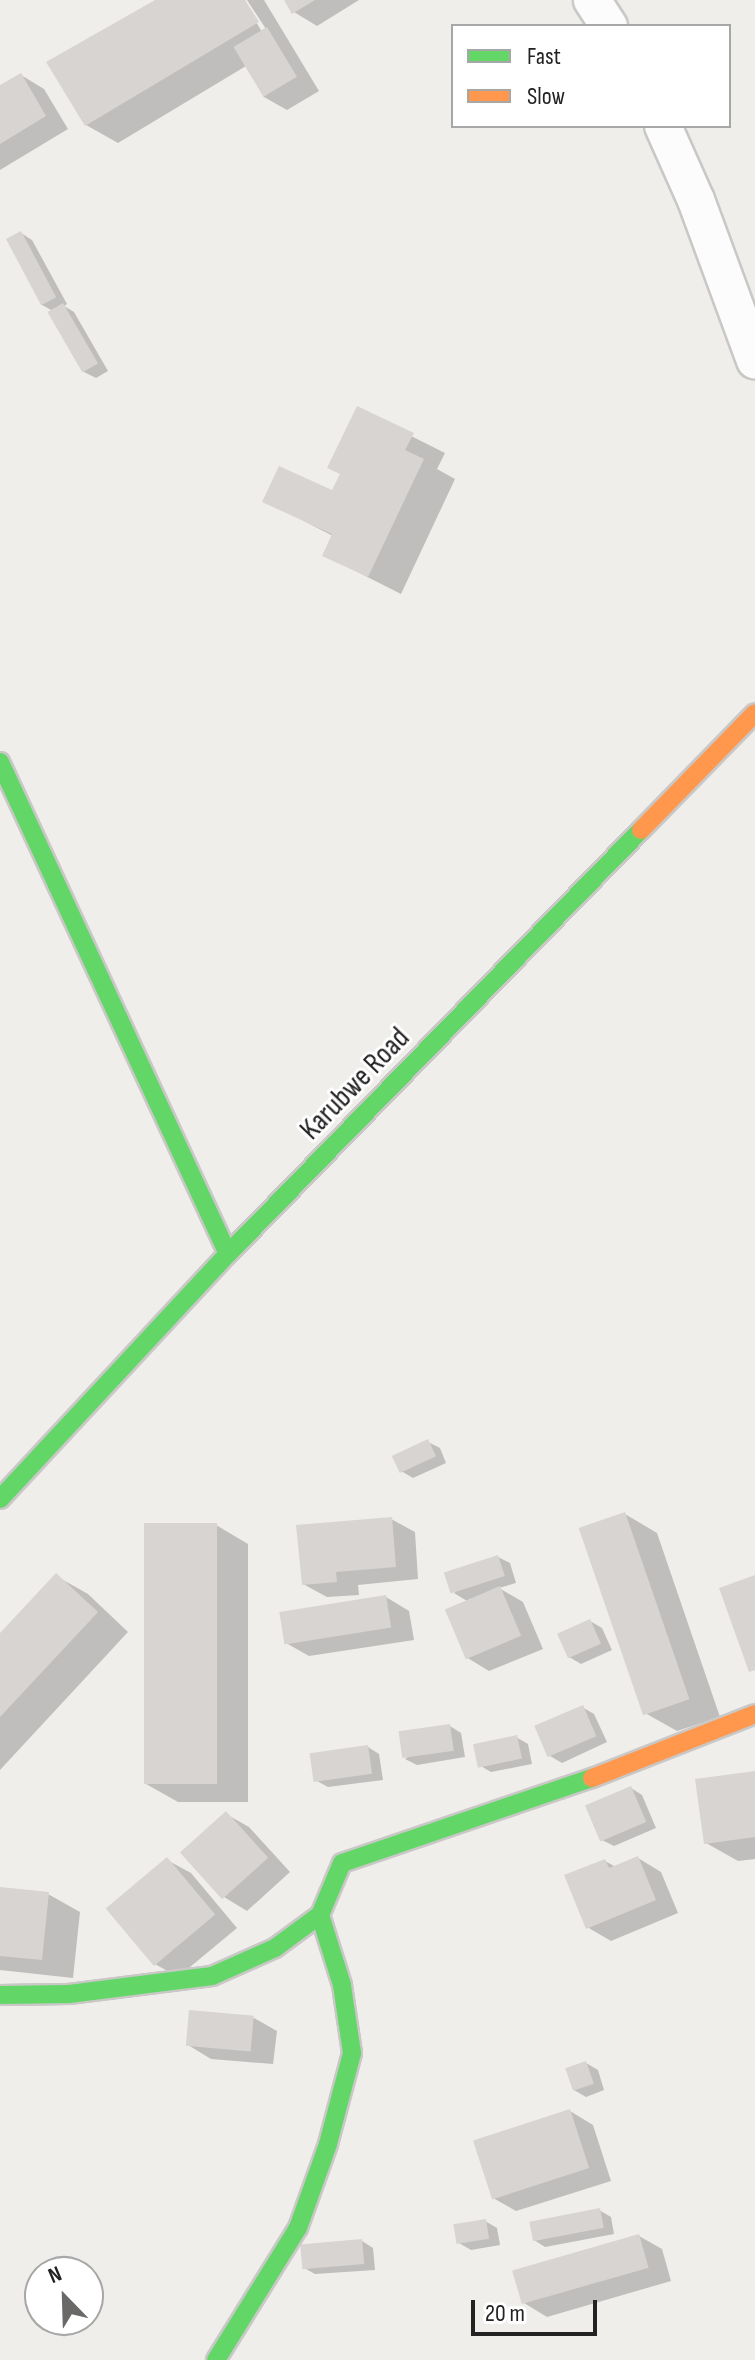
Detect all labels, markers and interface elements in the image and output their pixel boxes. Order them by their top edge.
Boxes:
legend [451,24,731,128]
text: Fast [527,42,561,71]
text: Slow [527,82,565,111]
street label: Karubwe Road [293,1020,417,1148]
north arrow [24,2256,104,2336]
text: N [45,2261,66,2290]
scale bar [475,2284,601,2334]
text: 20 m [485,2299,525,2328]

